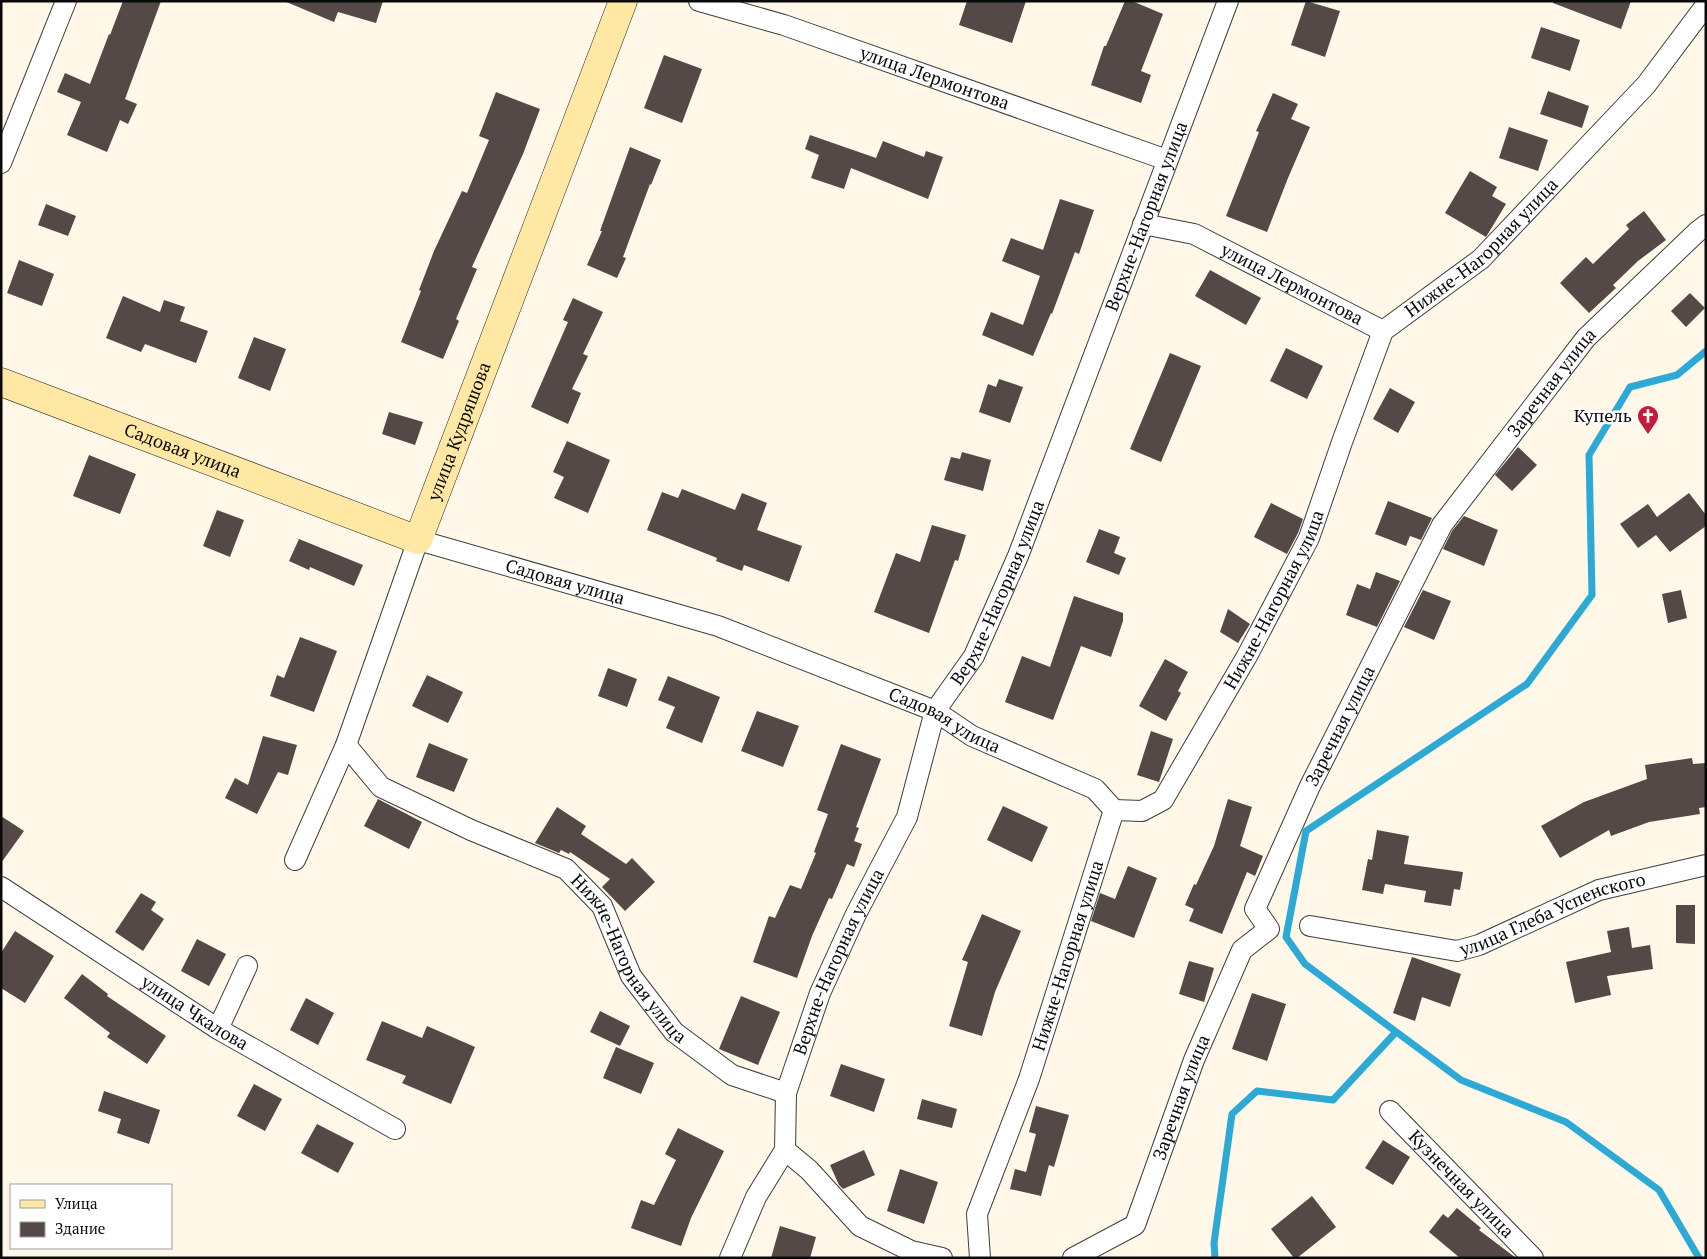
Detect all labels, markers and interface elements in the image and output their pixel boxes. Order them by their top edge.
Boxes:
street label: улица Лермонтова [856,39,1013,115]
street label: Верхне-Нагорная улица [1099,118,1192,314]
street label: Нижне-Нагорная улица [1400,172,1563,322]
street label: улица Лермонтова [1216,236,1368,330]
street label: Заречная улица [1501,322,1600,442]
street label: улица Кудряшова [421,358,496,505]
place label: Купель [1574,403,1632,427]
church icon: Купель [1636,404,1660,435]
street label: Садовая улица [121,417,245,483]
street label: Верхне-Нагорная улица [944,497,1049,689]
street label: Нижне-Нагорная улица [1217,507,1329,693]
street label: Садовая улица [503,553,628,610]
street label: Заречная улица [1299,661,1380,790]
street label: Садовая улица [886,681,1004,758]
street label: Нижне-Нагорная улица [1026,857,1108,1054]
street label: Верхне-Нагорная улица [787,864,889,1058]
street label: улица Глеба Успенского [1456,867,1648,961]
street label: Нижне-Нагорная улица [566,868,692,1048]
street label: улица Чкалова [136,968,253,1055]
street label: Заречная улица [1146,1031,1215,1163]
street label: Кузнечная улица [1404,1124,1520,1243]
legend [10,1184,172,1249]
text: Улица [55,1193,98,1213]
text: Здание [55,1218,105,1238]

